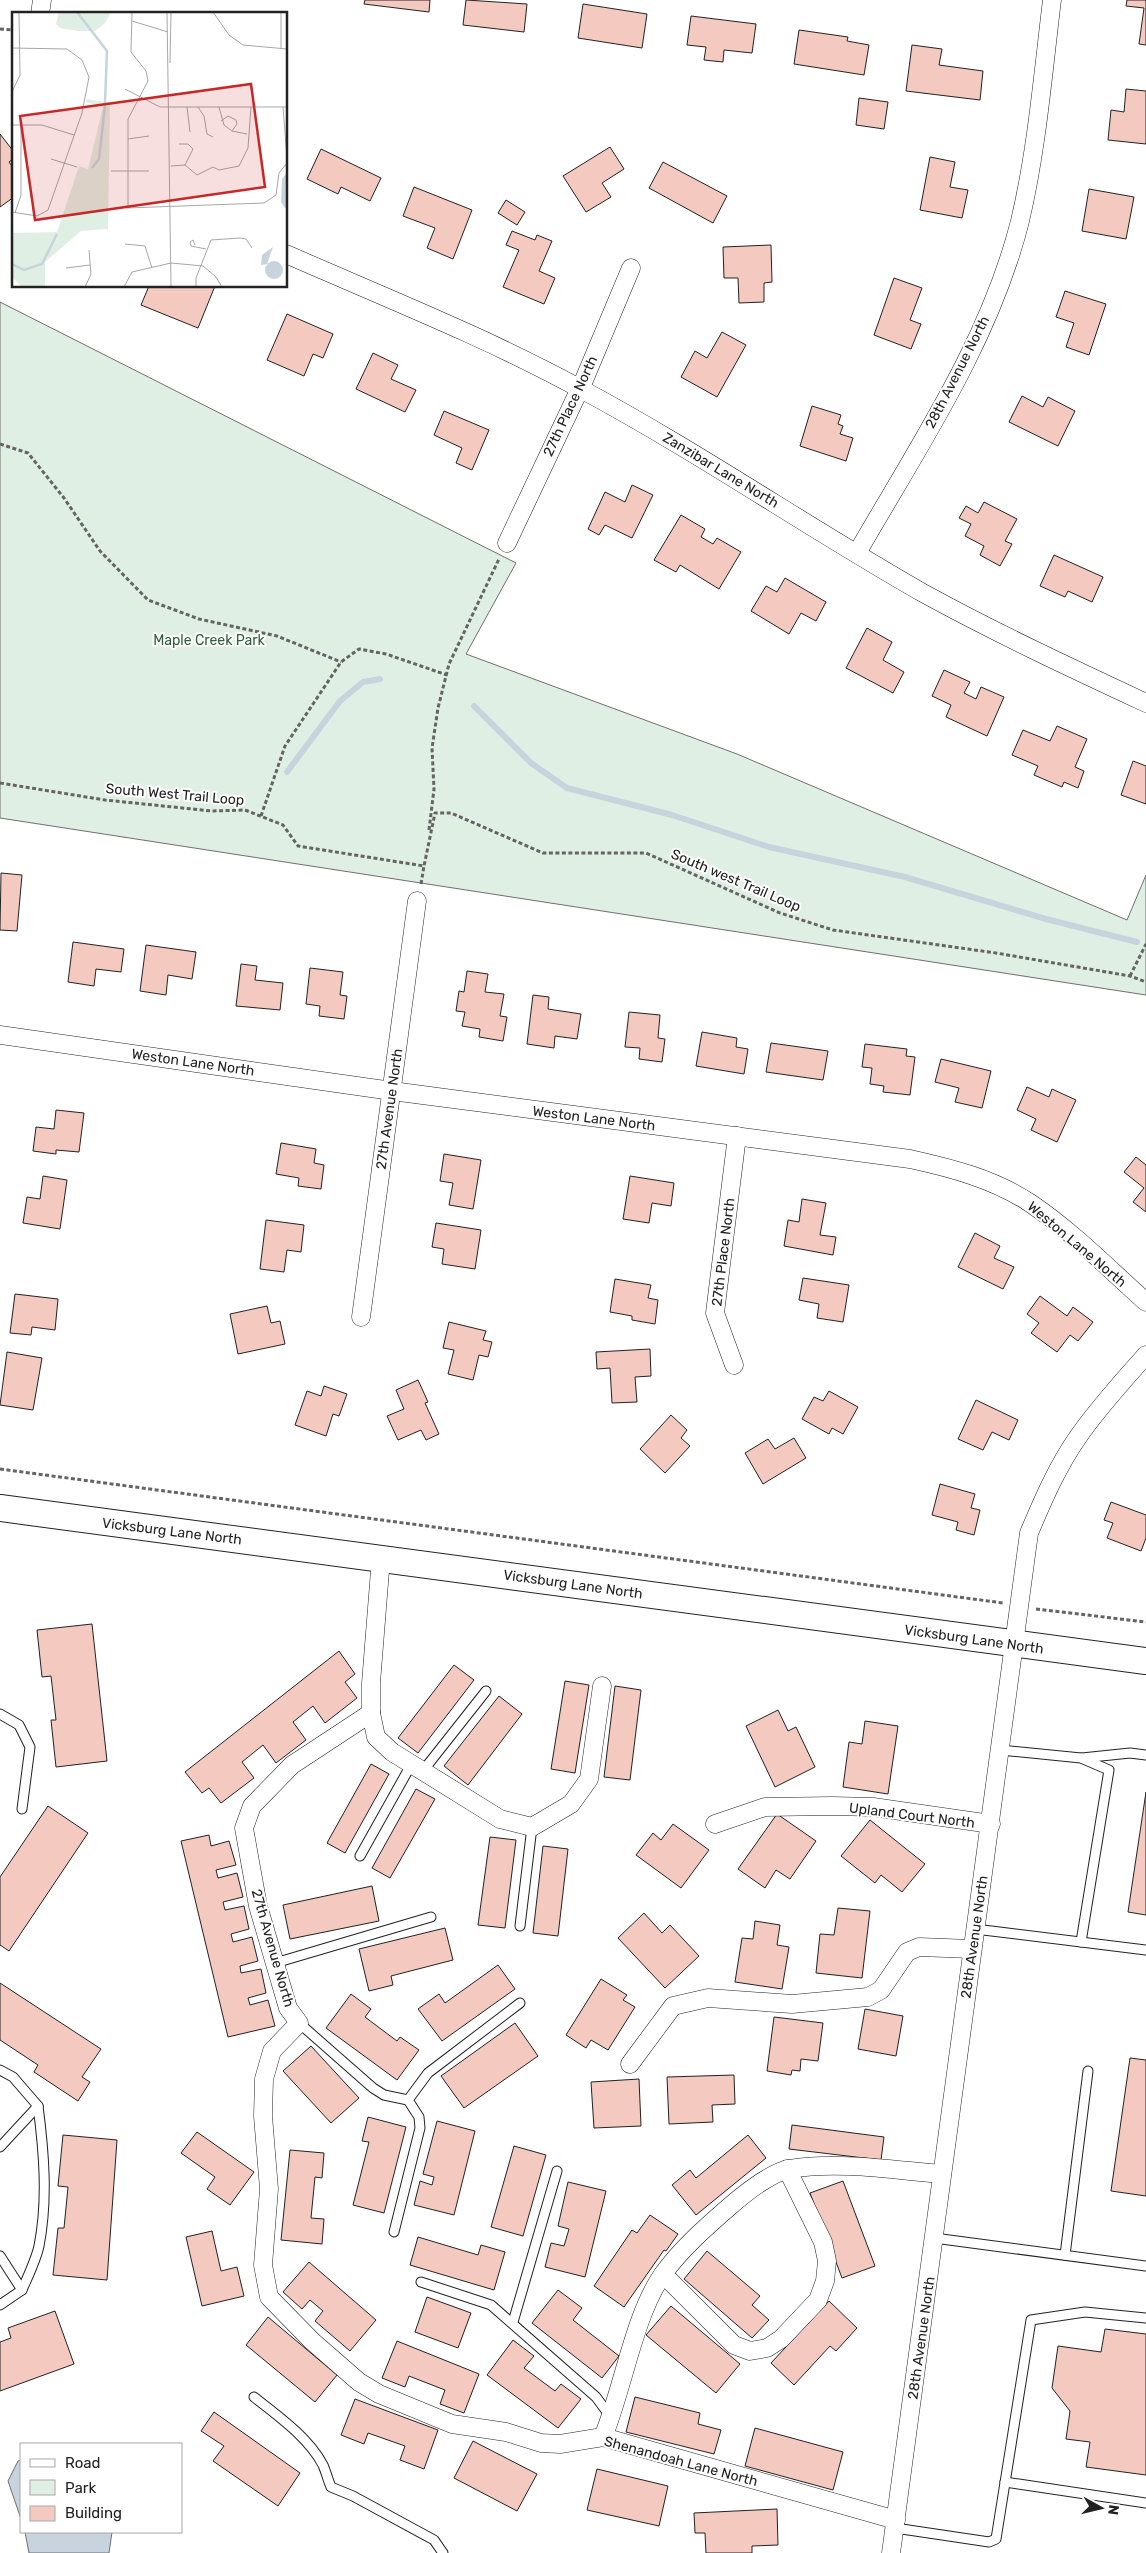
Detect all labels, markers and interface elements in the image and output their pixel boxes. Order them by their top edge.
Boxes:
inset map [12,12,288,288]
street label: 28th Avenue North [922,313,993,431]
street label: 27th Place North [540,353,601,459]
street label: Zanzibar Lane North [660,429,782,512]
park label: Maple Creek Park [153,632,266,649]
street label: South West Trail Loop [105,780,245,809]
street label: South west Trail Loop [668,845,803,915]
street label: Weston Lane North [130,1045,255,1080]
street label: 27th Avenue North [373,1047,406,1171]
street label: Weston Lane North [531,1103,656,1134]
street label: 27th Place North [708,1197,739,1307]
street label: Weston Lane North [1024,1198,1130,1291]
street label: Vicksburg Lane North [101,1514,243,1549]
street label: Vicksburg Lane North [502,1566,644,1603]
street label: Vicksburg Lane North [903,1621,1045,1658]
street label: Upland Court North [848,1799,976,1832]
street label: 28th Avenue North [957,1875,992,2000]
street label: 27th Avenue North [248,1887,298,2009]
street label: 28th Avenue North [904,2276,939,2401]
street label: Shenandoah Lane North [602,2433,760,2490]
legend [20,2443,182,2533]
text: Road [65,2454,101,2472]
text: Park [65,2479,96,2497]
north arrow [1076,2483,1126,2533]
text: Building [65,2504,122,2522]
text: N [1104,2504,1122,2516]

